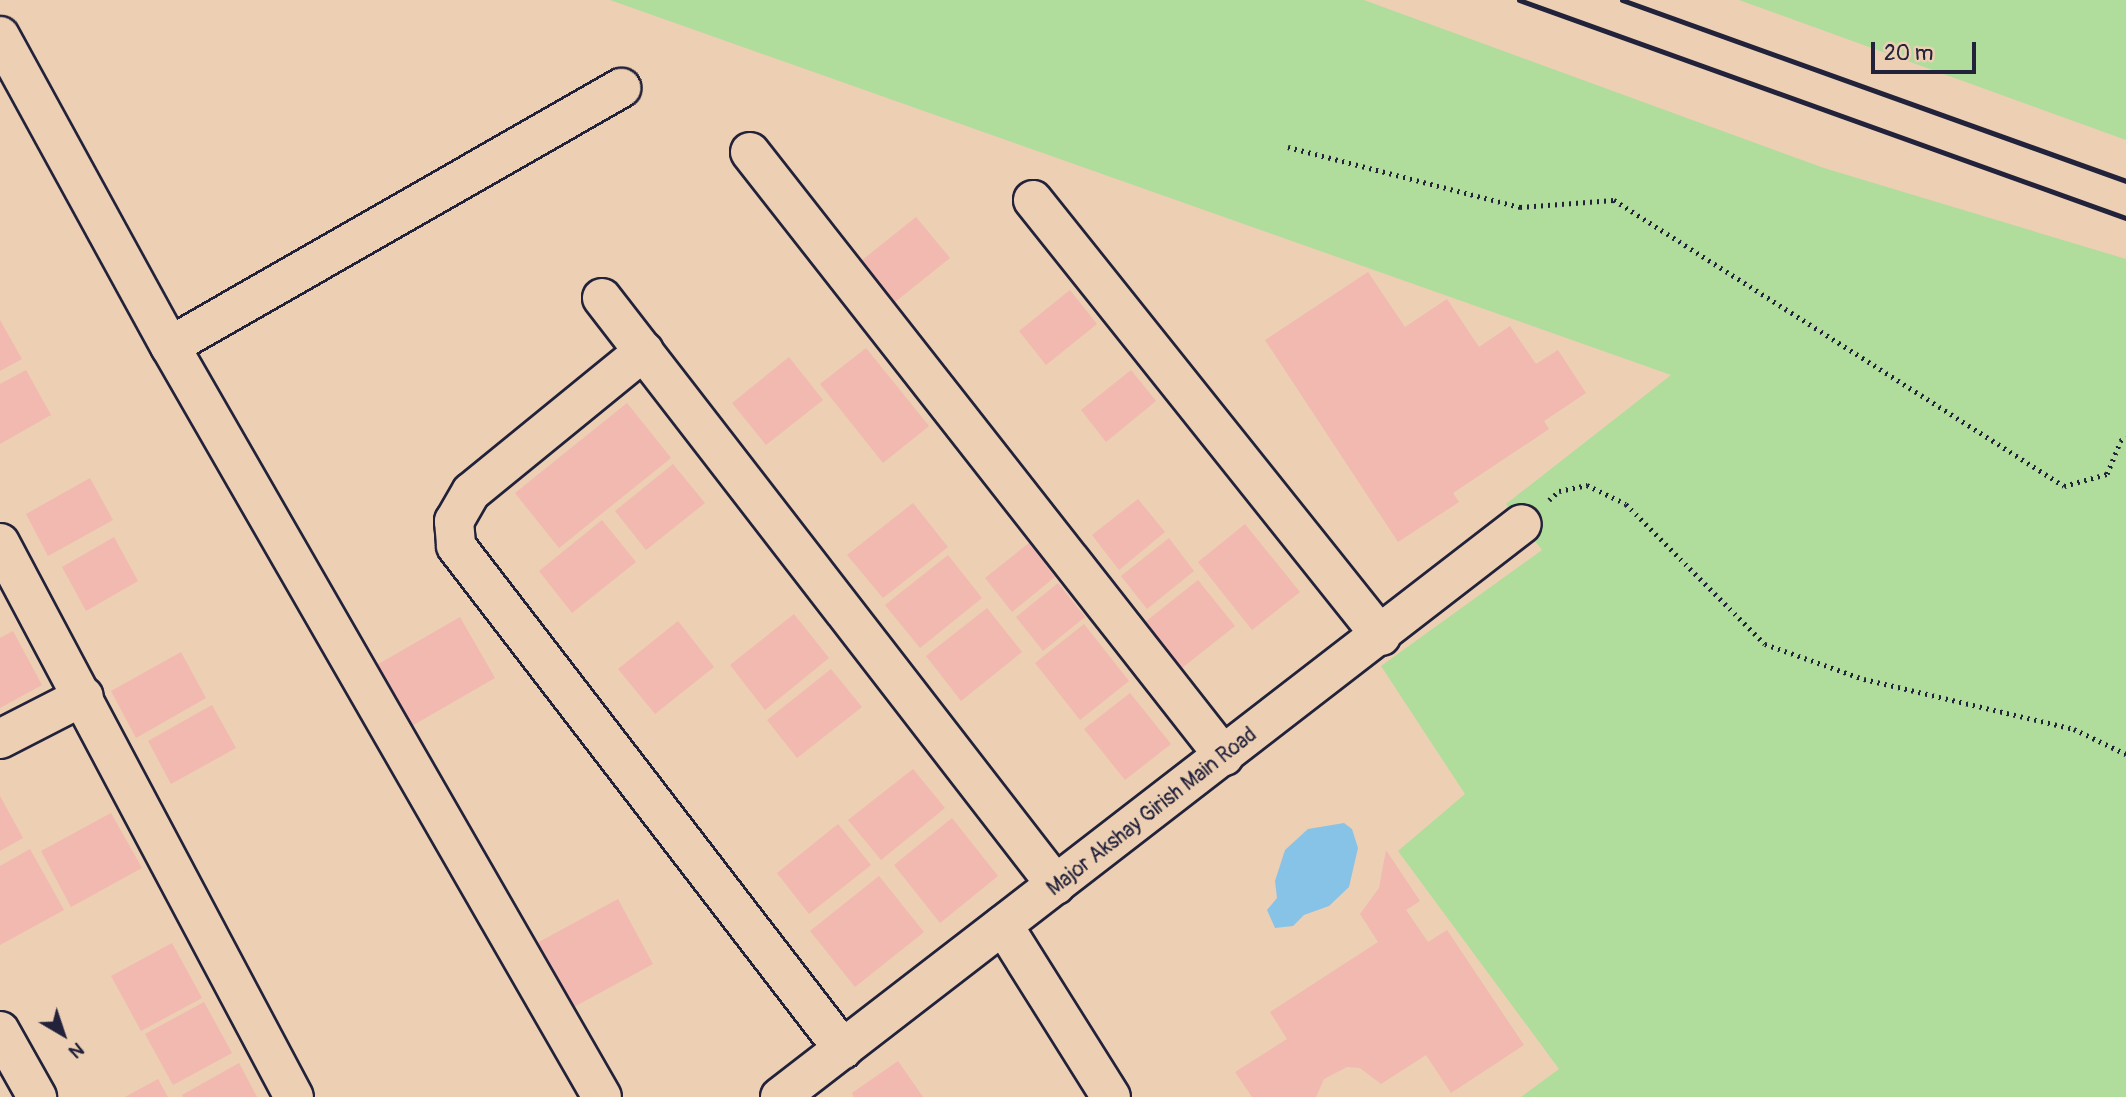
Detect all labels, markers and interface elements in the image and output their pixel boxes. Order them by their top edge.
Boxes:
scale bar [1874,28,1979,72]
text: 20 m [1884,40,1933,67]
street label: Major Akshay Girish Main Road [1042,722,1262,902]
north arrow [28,999,98,1069]
text: N [64,1037,89,1064]

